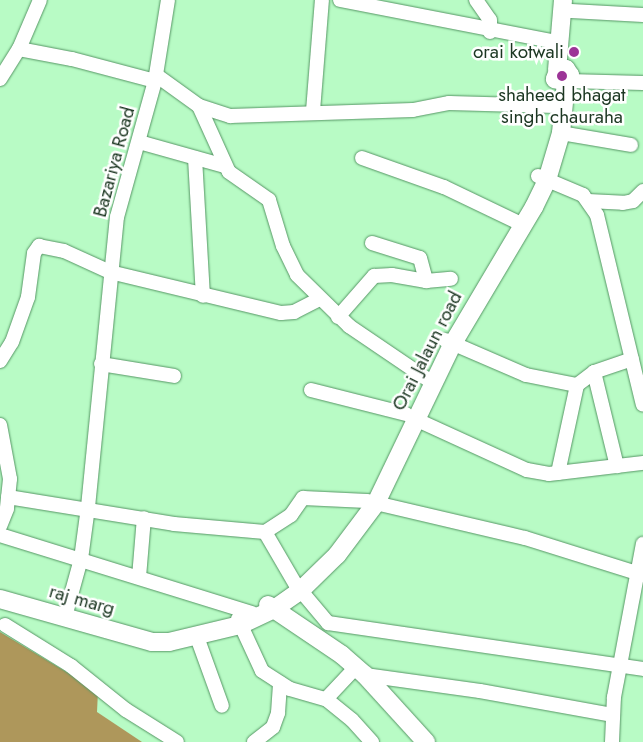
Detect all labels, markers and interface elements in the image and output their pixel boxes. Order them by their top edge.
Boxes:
place label: orai kotwali [473,41,564,63]
marker: orai kotwali [568,46,580,58]
marker: shaheed bhagat singh chauraha [556,70,568,82]
place label: shaheed bhagat singh chauraha [498,84,626,128]
street label: Bazariya Road [88,104,140,220]
street label: Orai Jalaun road [387,288,467,414]
street label: raj marg [47,580,117,620]

